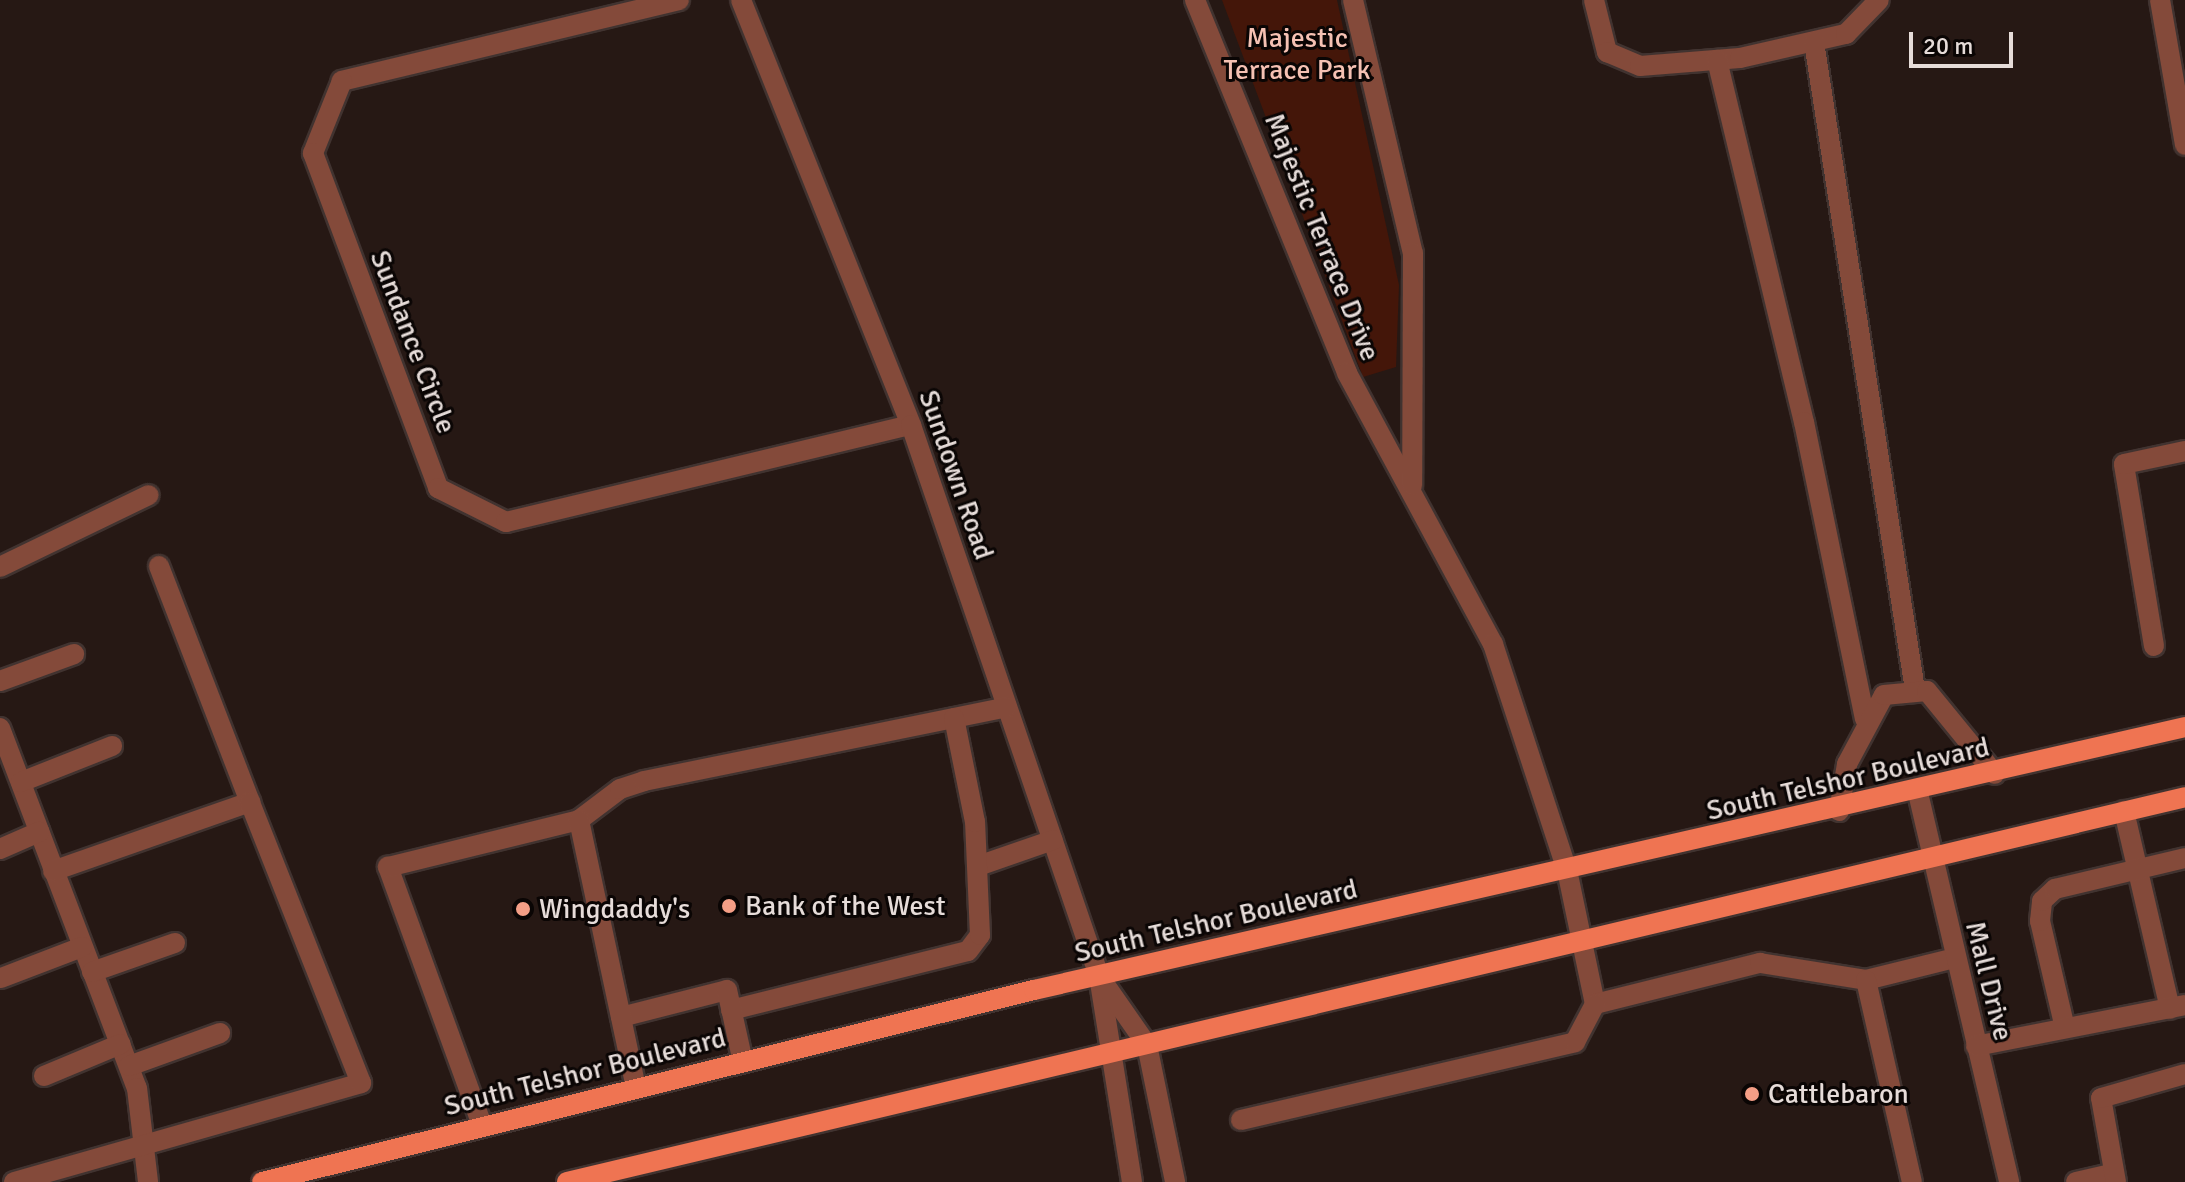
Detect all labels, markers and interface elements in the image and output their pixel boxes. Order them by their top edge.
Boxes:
scale bar [1913,16,2017,66]
park label: Majestic Terrace Park [1224,21,1370,87]
text: 20 m [1923,31,1973,61]
street label: Majestic Terrace Drive [1257,108,1387,366]
street label: Sundance Circle [363,246,463,438]
street label: Sundown Road [911,386,1001,564]
street label: South Telshor Boulevard [1703,730,1993,828]
street label: South Telshor Boulevard [1071,872,1361,970]
place label: Bank of the West [745,889,946,923]
place label: Wingdaddy's [539,892,690,926]
marker: Bank of the West [720,897,738,915]
marker: Wingdaddy's [514,900,532,918]
street label: Mall Drive [1958,918,2020,1044]
street label: South Telshor Boulevard [441,1021,729,1123]
place label: Cattlebaron [1768,1077,1909,1111]
marker: Cattlebaron [1743,1085,1761,1103]

